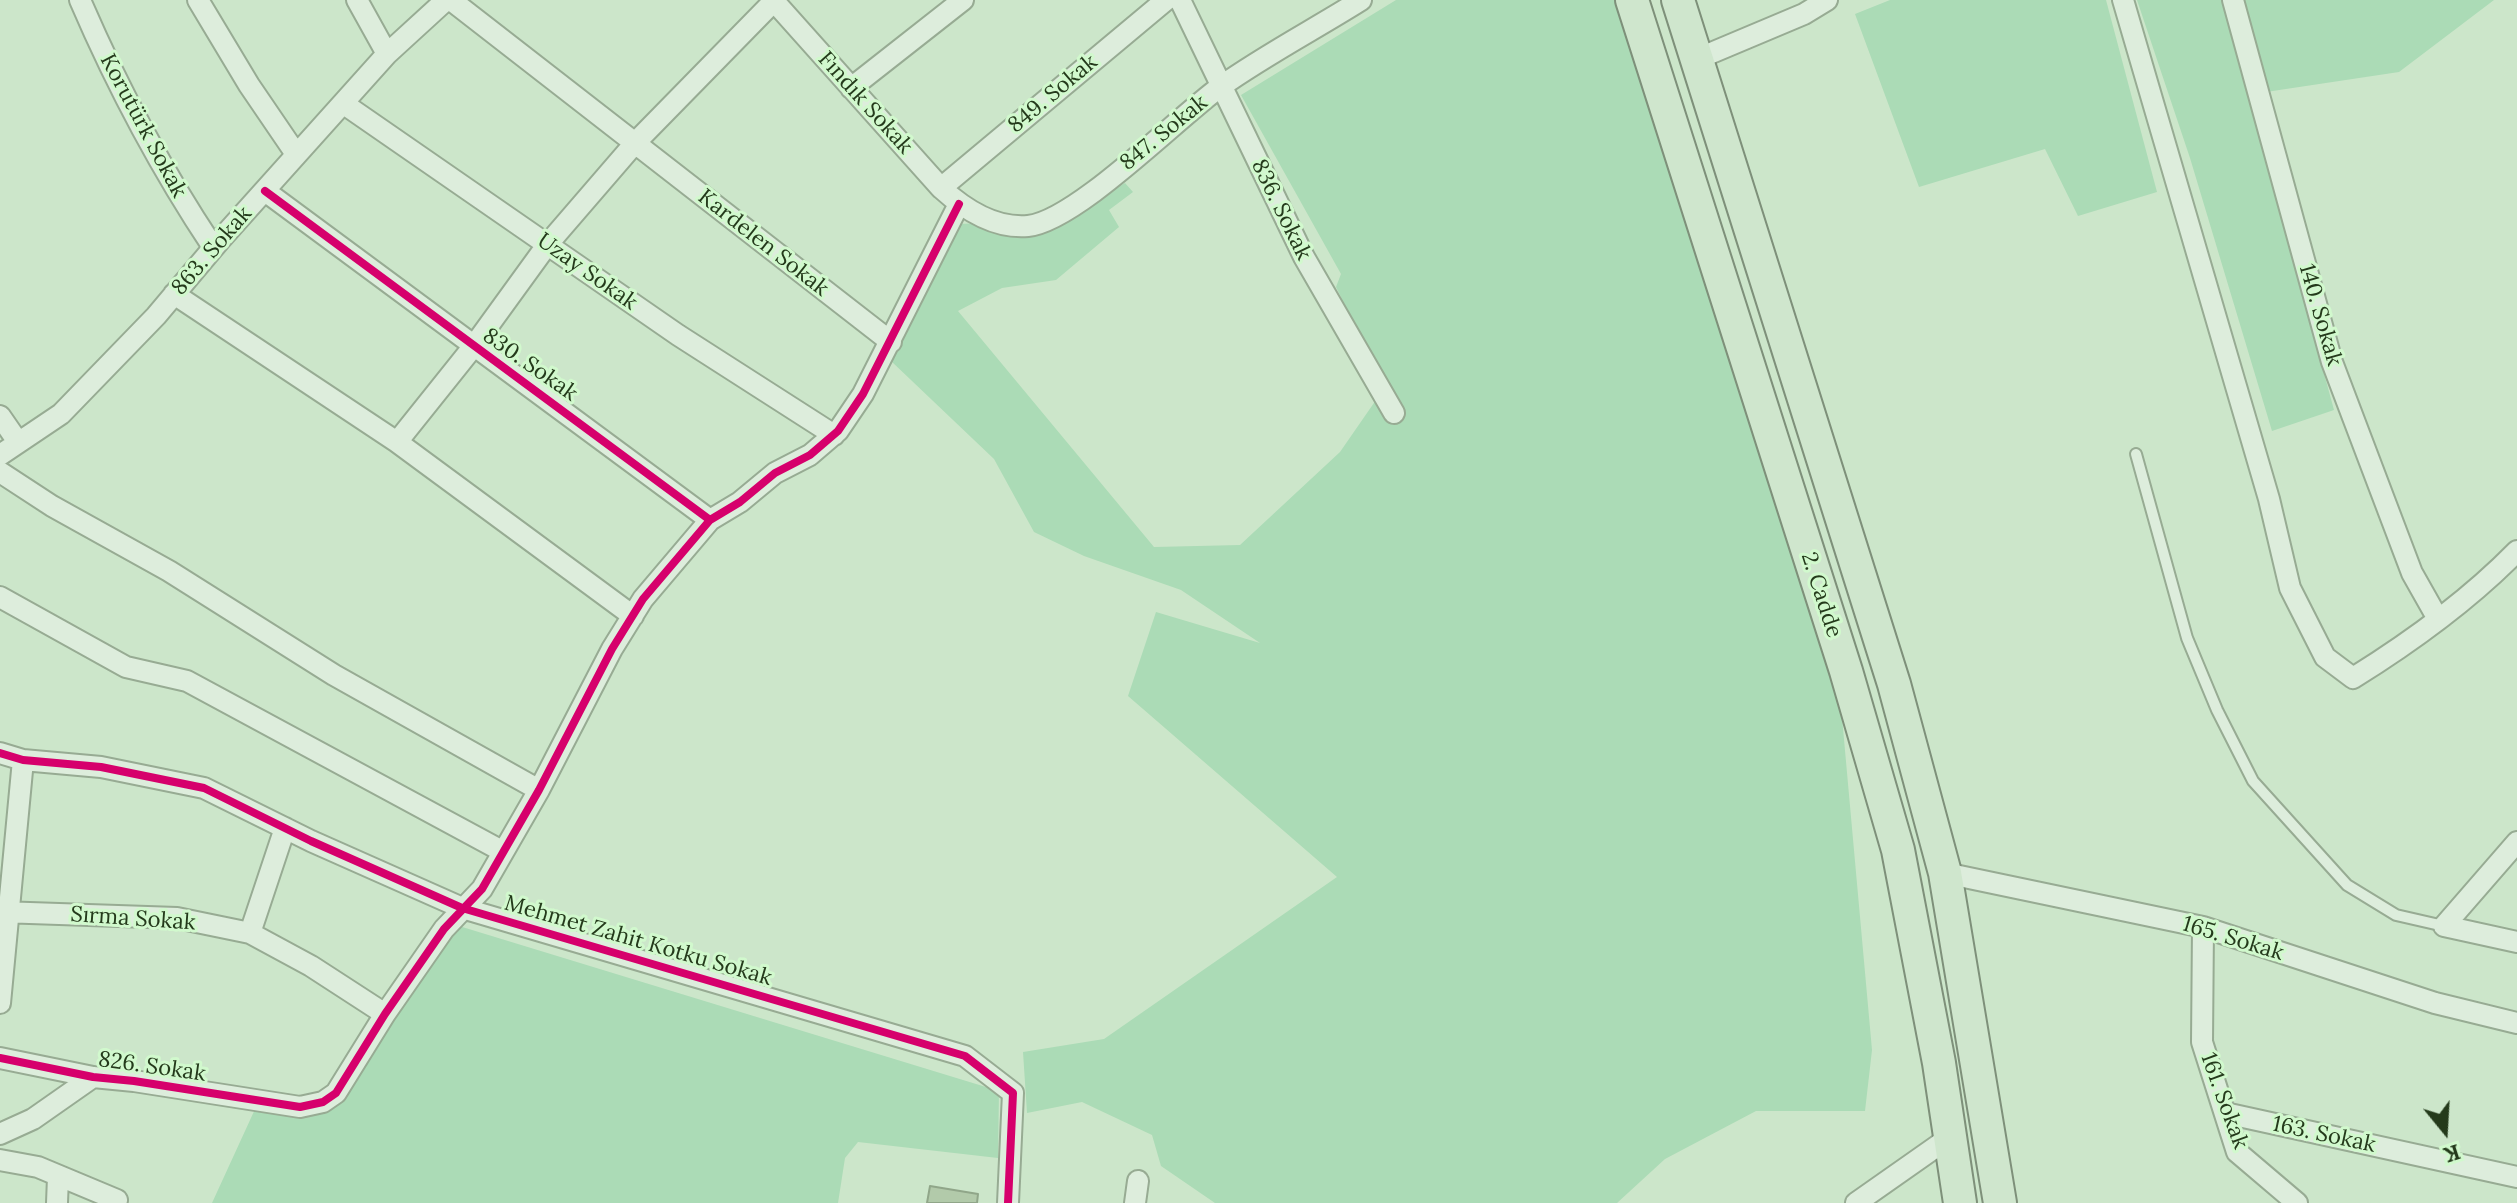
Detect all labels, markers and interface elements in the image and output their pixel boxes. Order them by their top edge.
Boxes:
street label: Fındık Sokak [812,46,918,160]
street label: 849. Sokak [1003,49,1103,139]
street label: Korutürk Sokak [94,50,192,202]
street label: 847. Sokak [1115,90,1213,176]
street label: 836. Sokak [1245,155,1317,265]
street label: Kardelen Sokak [693,184,833,302]
street label: 863. Sokak [166,201,258,301]
street label: Uzay Sokak [532,228,642,316]
street label: 140. Sokak [2293,261,2347,369]
street label: 830. Sokak [478,323,582,407]
street label: 2. Cadde [1795,549,1847,641]
street label: Mehmet Zahit Kotku Sokak [501,890,775,992]
street label: Sırma Sokak [70,901,196,937]
street label: 165. Sokak [2179,911,2287,967]
street label: 826. Sokak [96,1046,208,1088]
street label: 161. Sokak [2194,1049,2254,1153]
north arrow [2405,1091,2485,1171]
street label: 163. Sokak [2270,1111,2378,1159]
text: K [2441,1138,2464,1170]

